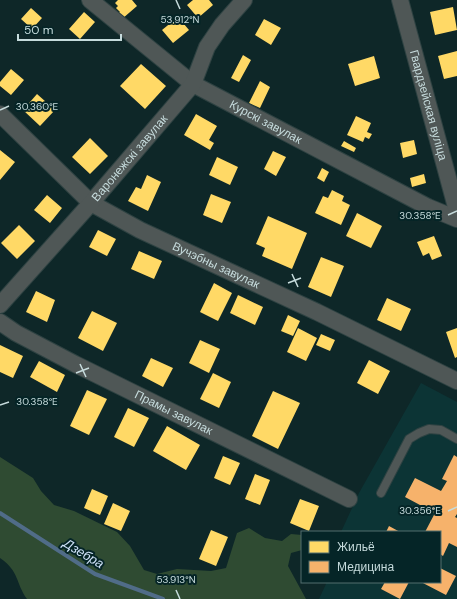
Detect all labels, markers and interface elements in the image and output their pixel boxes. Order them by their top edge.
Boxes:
text: 53.912°N [160,13,200,26]
scale bar [18,16,121,42]
text: 50 m [24,22,53,38]
street label: Гвардзейская вуліца [406,48,451,163]
street label: Курскі завулак [227,96,305,148]
text: 30.360°E [16,100,59,113]
street label: Варонежскі завулак [88,111,172,205]
text: 30.358°E [399,209,441,222]
street label: Вучэбны завулак [170,238,263,293]
street label: Прамы завулак [132,387,216,439]
text: 30.358°E [16,395,58,408]
text: 30.356°E [399,504,441,517]
legend [301,531,441,583]
water label: Дзебра [59,534,107,572]
text: Жильё [337,539,375,555]
text: Медицина [337,559,394,575]
text: 53.913°N [156,573,196,586]

